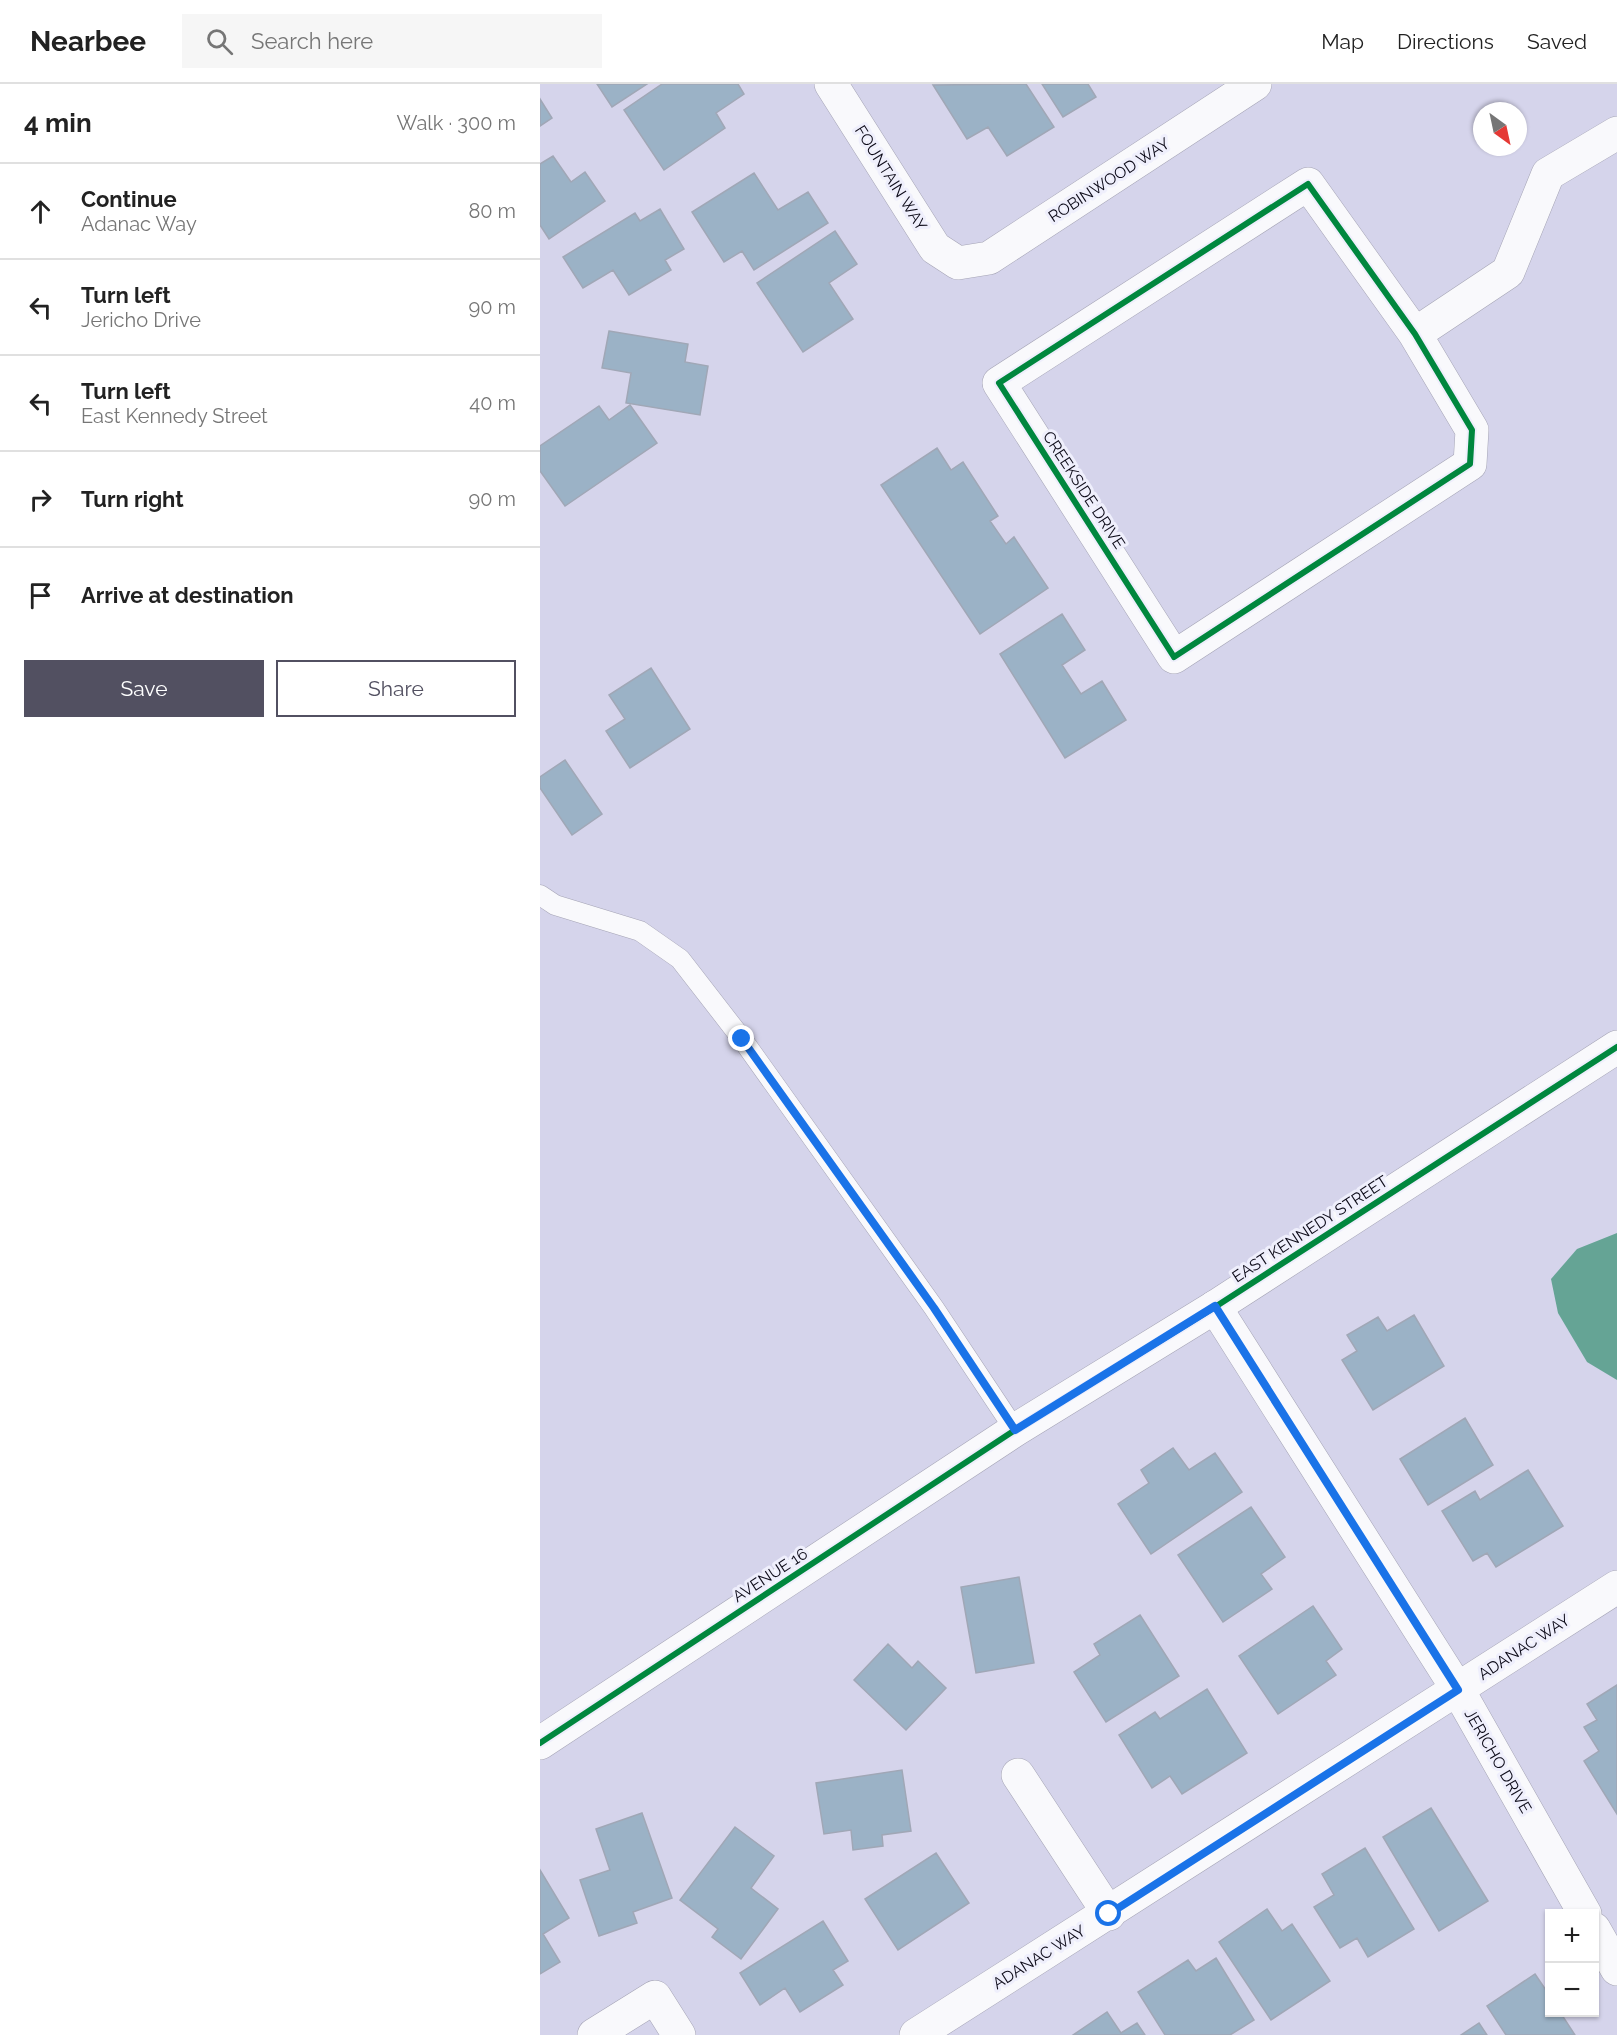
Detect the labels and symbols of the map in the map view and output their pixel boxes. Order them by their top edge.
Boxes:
north arrow [1473,102,1527,156]
street label: FOUNTAIN WAY [851,122,931,235]
street label: ROBINWOOD WAY [1045,133,1174,226]
street label: CREEKSIDE DRIVE [1039,428,1129,553]
route end [728,1025,754,1051]
street label: EAST KENNEDY STREET [1229,1171,1392,1286]
street label: AVENUE 16 [729,1544,811,1606]
street label: ADANAC WAY [1475,1610,1574,1684]
street label: JERICHO DRIVE [1460,1705,1536,1817]
route start [1095,1900,1121,1926]
street label: ADANAC WAY [989,1921,1089,1993]

